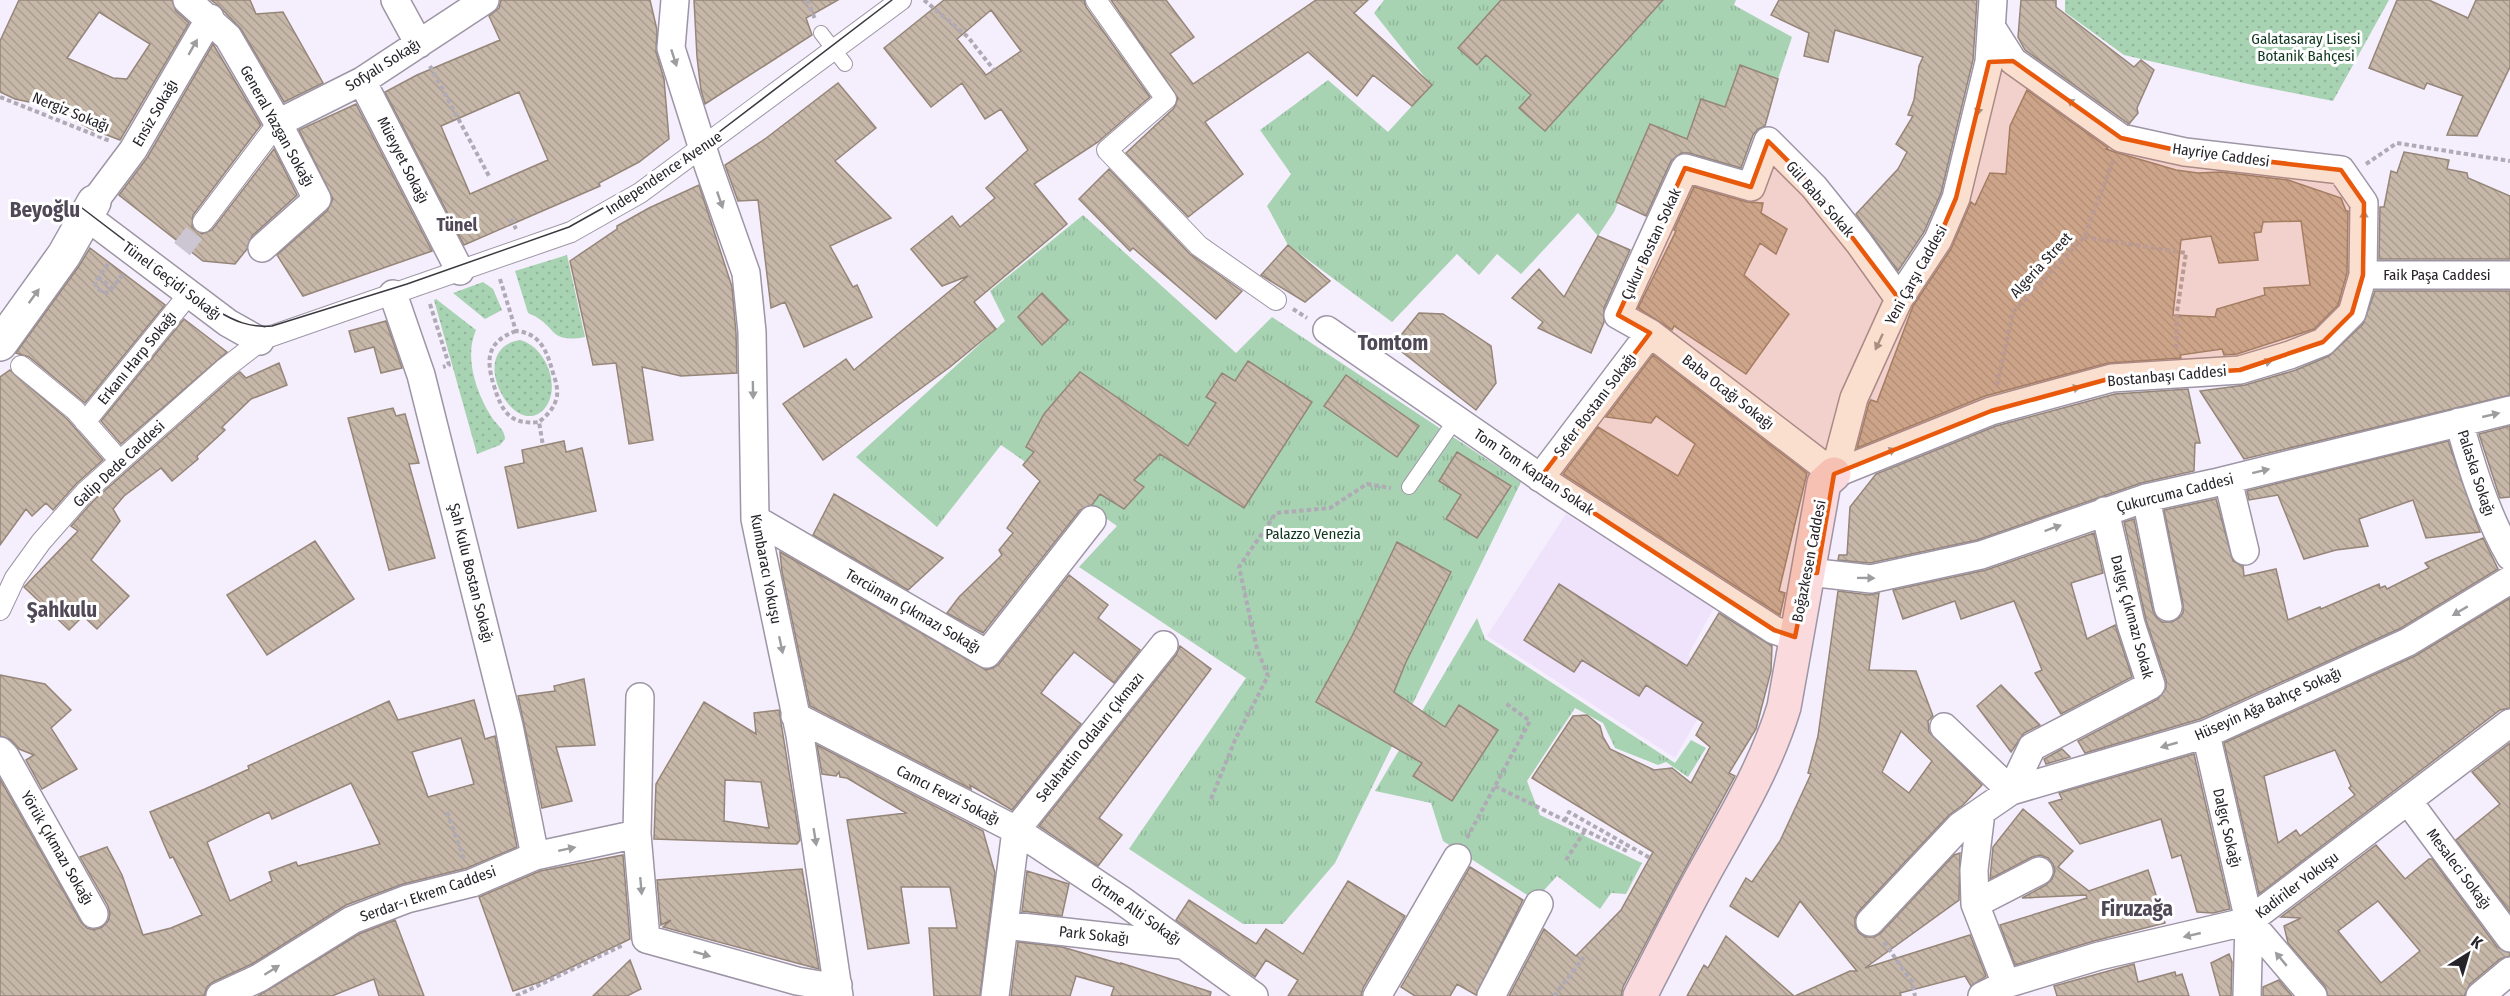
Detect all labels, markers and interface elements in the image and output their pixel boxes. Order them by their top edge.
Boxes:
park label: Galatasaray Lisesi Botanik Bahçesi [2251,30,2361,65]
street label: Sofyalı Sokağı [342,35,424,95]
one-way arrow [188,39,198,56]
one-way arrow [670,49,679,67]
street label: General Yazgan Sokağı [236,62,318,190]
street label: Ensiz Sokağı [129,76,181,150]
street label: Nergiz Sokağı [30,88,112,136]
one-way arrow [1973,97,1983,116]
one-way arrow [2066,98,2082,110]
street label: Müeyyet Sokağı [373,114,433,206]
street label: Independence Avenue [603,127,725,219]
street label: Hayriye Caddesi [2171,139,2271,171]
street label: Gül Baba Sokak [1782,157,1858,241]
street label: Çukur Bostan Sokak [1617,185,1685,303]
one-way arrow [716,191,726,209]
district label: Beyoğlu [10,197,80,223]
one-way arrow [2359,209,2369,228]
district label: Tünel [437,214,478,236]
street label: Yeni Çarşı Caddesi [1881,222,1951,328]
street label: Algeria Street [2006,229,2076,301]
street label: Tünel Geçidi Sokağı [119,238,225,324]
street label: Faik Paşa Caddesi [2383,266,2491,284]
one-way arrow [28,289,40,304]
street label: Erkanı Harp Sokağı [94,308,180,408]
district label: Tomtom [1358,330,1428,356]
one-way arrow [1875,334,1884,351]
street label: Sefer Bostanı Sokağı [1550,349,1640,461]
street label: Baba Ocağı Sokağı [1678,351,1778,433]
one-way arrow [2256,358,2274,367]
street label: Bostanbaşı Caddesi [2107,362,2227,390]
one-way arrow [748,381,758,400]
one-way arrow [2063,384,2081,393]
one-way arrow [2482,409,2501,419]
street label: Galip Dede Caddesi [69,417,169,511]
street label: Tom Tom Kaptan Sokak [1470,425,1598,519]
street label: Palaska Sokağı [2454,428,2498,518]
one-way arrow [1879,447,1897,457]
one-way arrow [2253,466,2271,475]
street label: Çukurcuma Caddesi [2115,470,2235,516]
street label: Boğazkesen Caddesi [1788,498,1830,624]
street label: Şah Kulu Bostan Sokağı [445,501,497,645]
street label: Kumbaracı Yokuşu [747,512,785,626]
one-way arrow [2045,523,2063,533]
park label: Palazzo Venezia [1265,525,1361,543]
street label: Dalgıç Çıkmazı Sokak [2107,553,2157,681]
street label: Tercüman Çıkmazı Sokağı [842,565,984,657]
one-way arrow [1856,573,1875,583]
district label: Şahkulu [27,597,97,623]
one-way arrow [2452,605,2468,616]
one-way arrow [777,636,786,655]
street label: Hüseyin Ağa Bahçe Sokağı [2192,663,2344,745]
street label: Selahattin Odaları Çıkmazı [1032,669,1148,805]
one-way arrow [2160,741,2178,750]
street label: Camcı Fevzi Sokağı [893,761,1003,829]
street label: Dalgıç Sokağı [2209,787,2245,869]
street label: Yörük Çıkmazı Sokağı [17,788,97,908]
street label: Mesaleci Sokağı [2423,825,2495,913]
one-way arrow [811,828,820,847]
one-way arrow [558,844,577,853]
street label: Kadiriler Yokuşu [2252,848,2342,922]
street label: Serdar-ı Ekrem Caddesi [358,862,498,926]
street label: Örtme Alti Sokağı [1087,873,1185,949]
one-way arrow [636,877,646,896]
district label: Firuzağa [2101,896,2173,922]
street label: Park Sokağı [1058,922,1130,948]
north arrow [2438,924,2498,984]
one-way arrow [2183,930,2201,940]
text: K [2467,932,2487,953]
one-way arrow [693,950,712,960]
one-way arrow [2275,952,2288,967]
one-way arrow [264,965,280,976]

